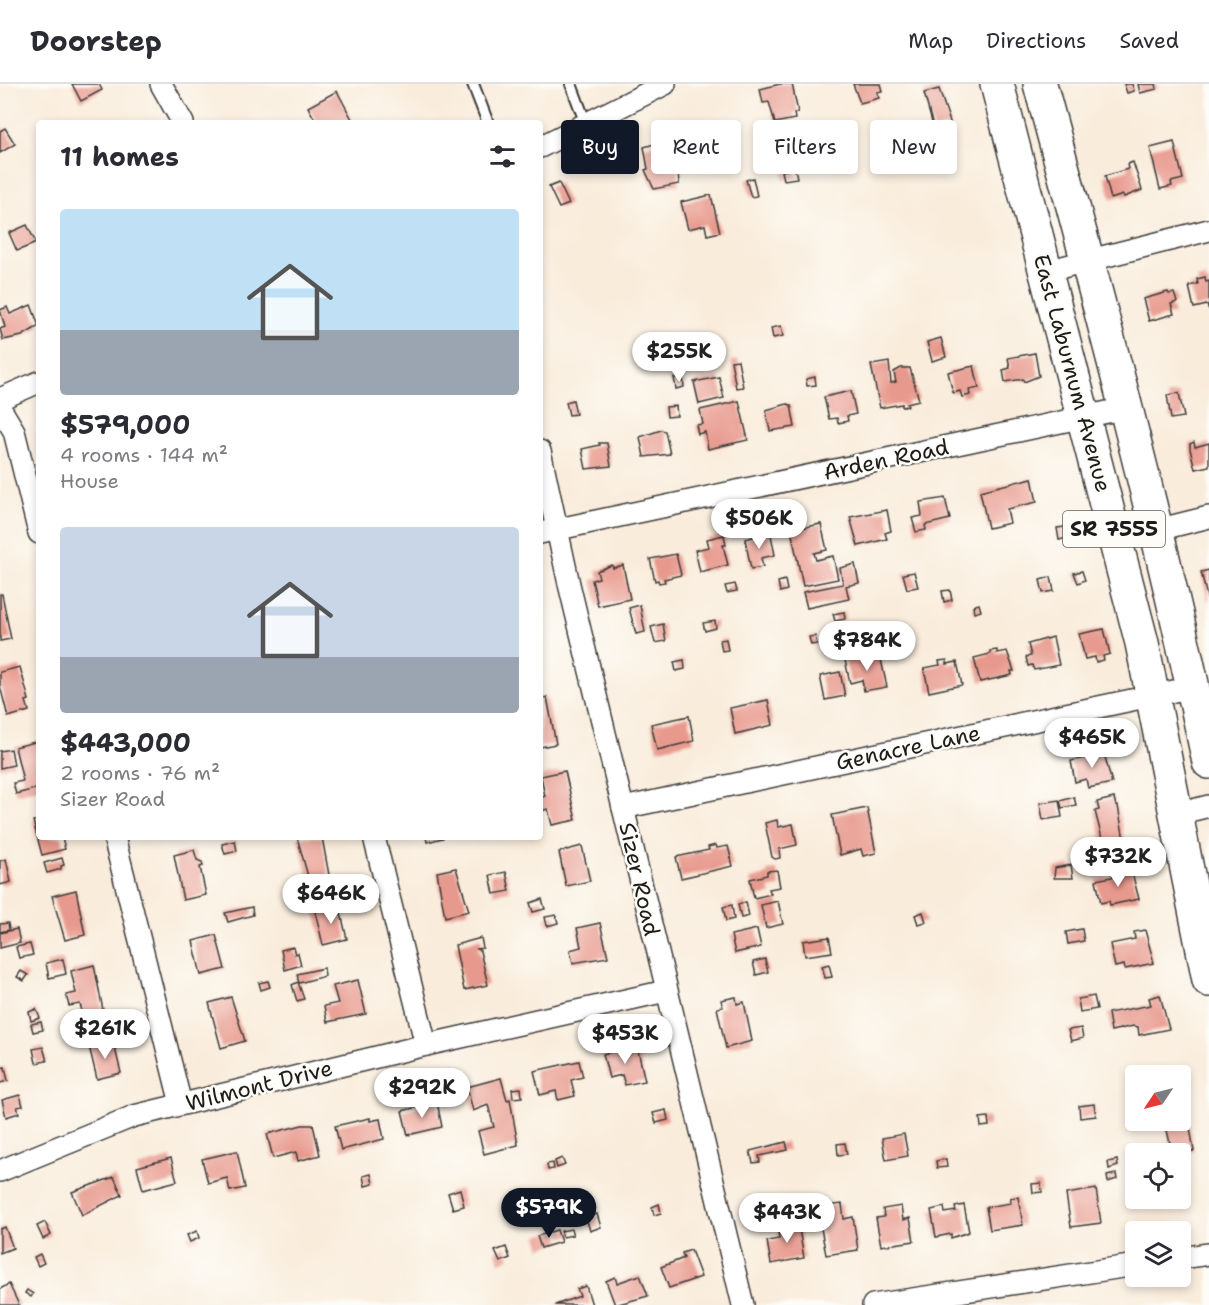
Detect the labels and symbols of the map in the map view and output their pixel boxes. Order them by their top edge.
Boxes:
street label: East Laburnum Avenue [1027,251,1118,495]
pin: $255K [637,332,721,383]
street label: Arden Road [821,432,951,487]
pin: $506K [717,499,801,550]
road number: SR 7555 [1063,511,1165,547]
pin: $784K [825,621,909,672]
street label: Genacre Lane [833,718,983,777]
pin: $465K [1050,718,1134,769]
street label: Sizer Road [612,820,667,939]
pin: $732K [1076,837,1160,888]
pin: $646K [289,874,373,925]
pin: $261K [63,1009,147,1060]
pin: $453K [583,1014,667,1065]
street label: Wilmont Drive [183,1053,336,1118]
north arrow [1125,1065,1191,1131]
pin: $292K [380,1068,464,1119]
pin: $579K [507,1188,591,1239]
pin: $443K [745,1193,829,1244]

